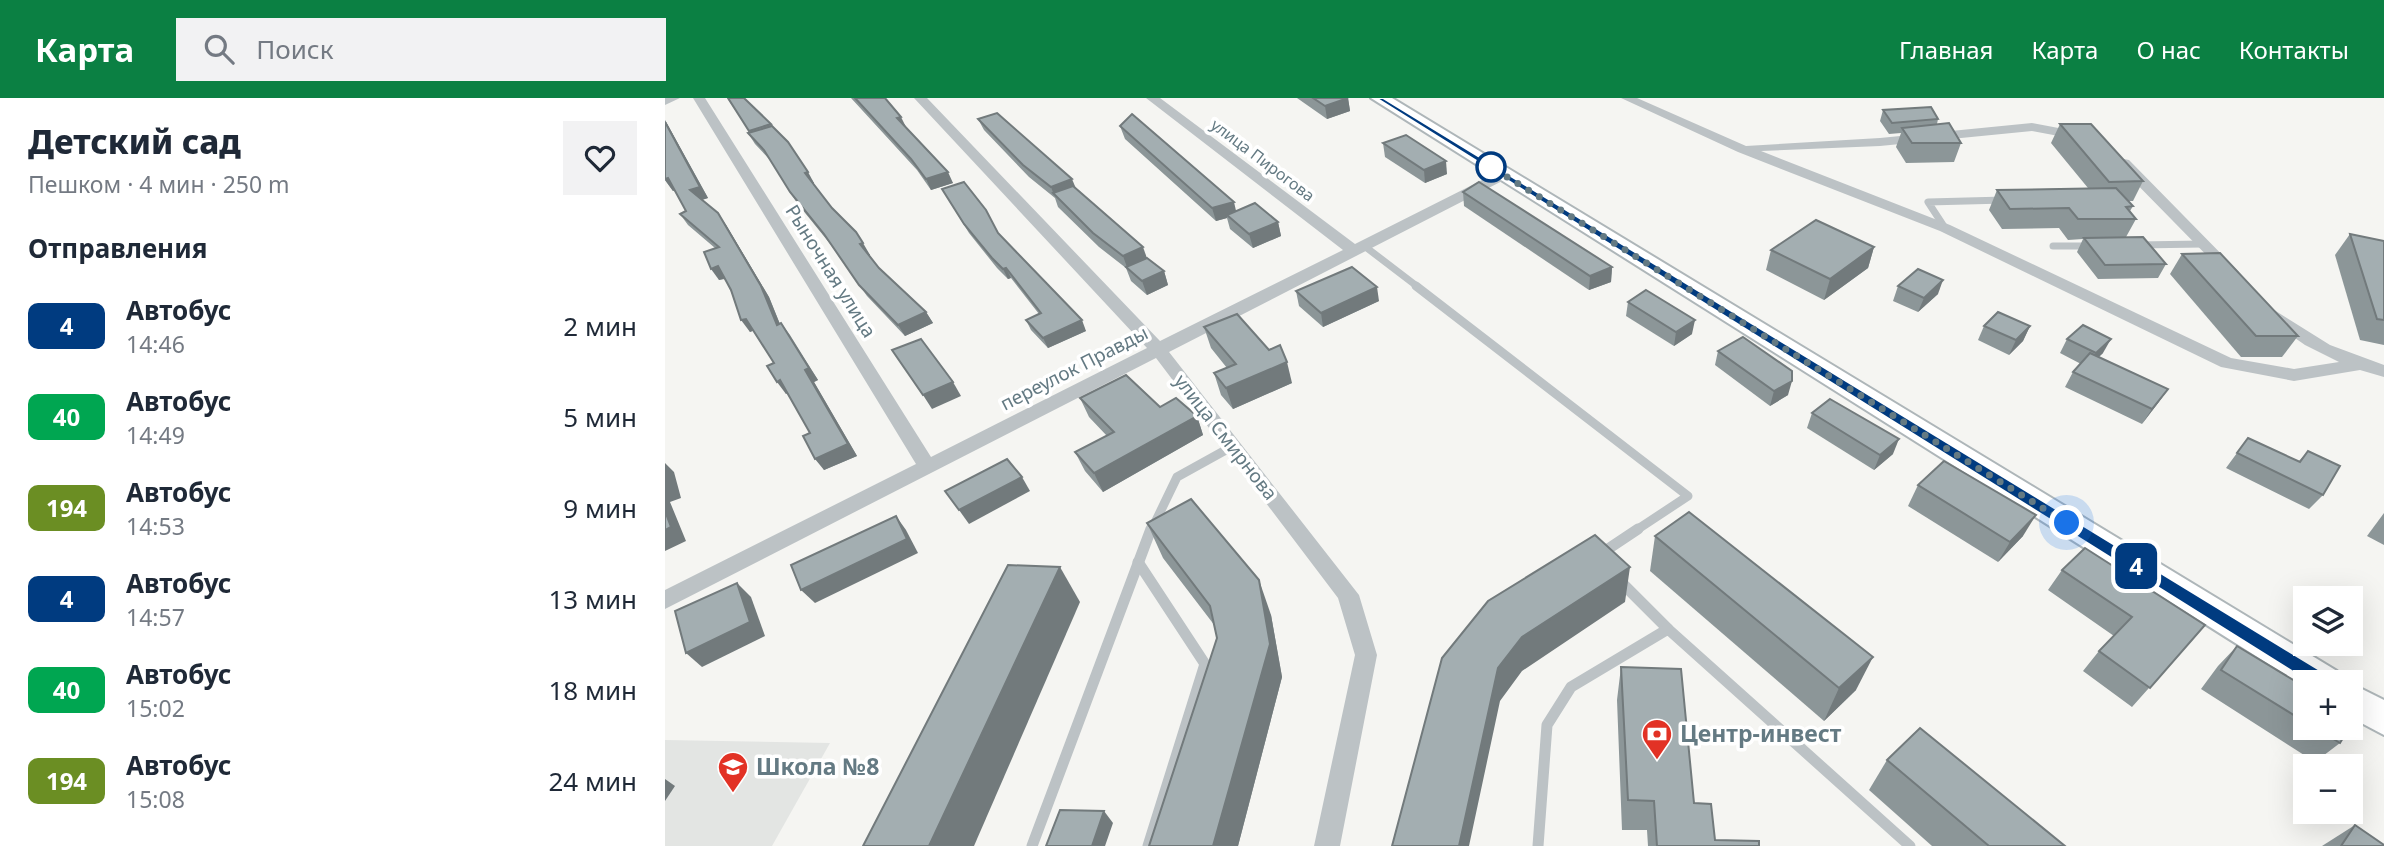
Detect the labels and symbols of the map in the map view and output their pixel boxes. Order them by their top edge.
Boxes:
street label: улица Пирогова [1207,114,1319,206]
unlabelled marker [1476,152,1506,182]
street label: Рыночная улица [780,200,882,342]
street label: переулок Правды [996,320,1152,416]
street label: улица Смирнова [1169,369,1283,505]
your location [2049,505,2084,540]
line badge: 4 [2113,543,2159,589]
bank icon: Центр-инвест [1640,717,1674,761]
place label: Центр-инвест [1680,717,1842,749]
school or university icon: Школа №8 [716,750,750,794]
place label: Школа №8 [756,750,879,782]

